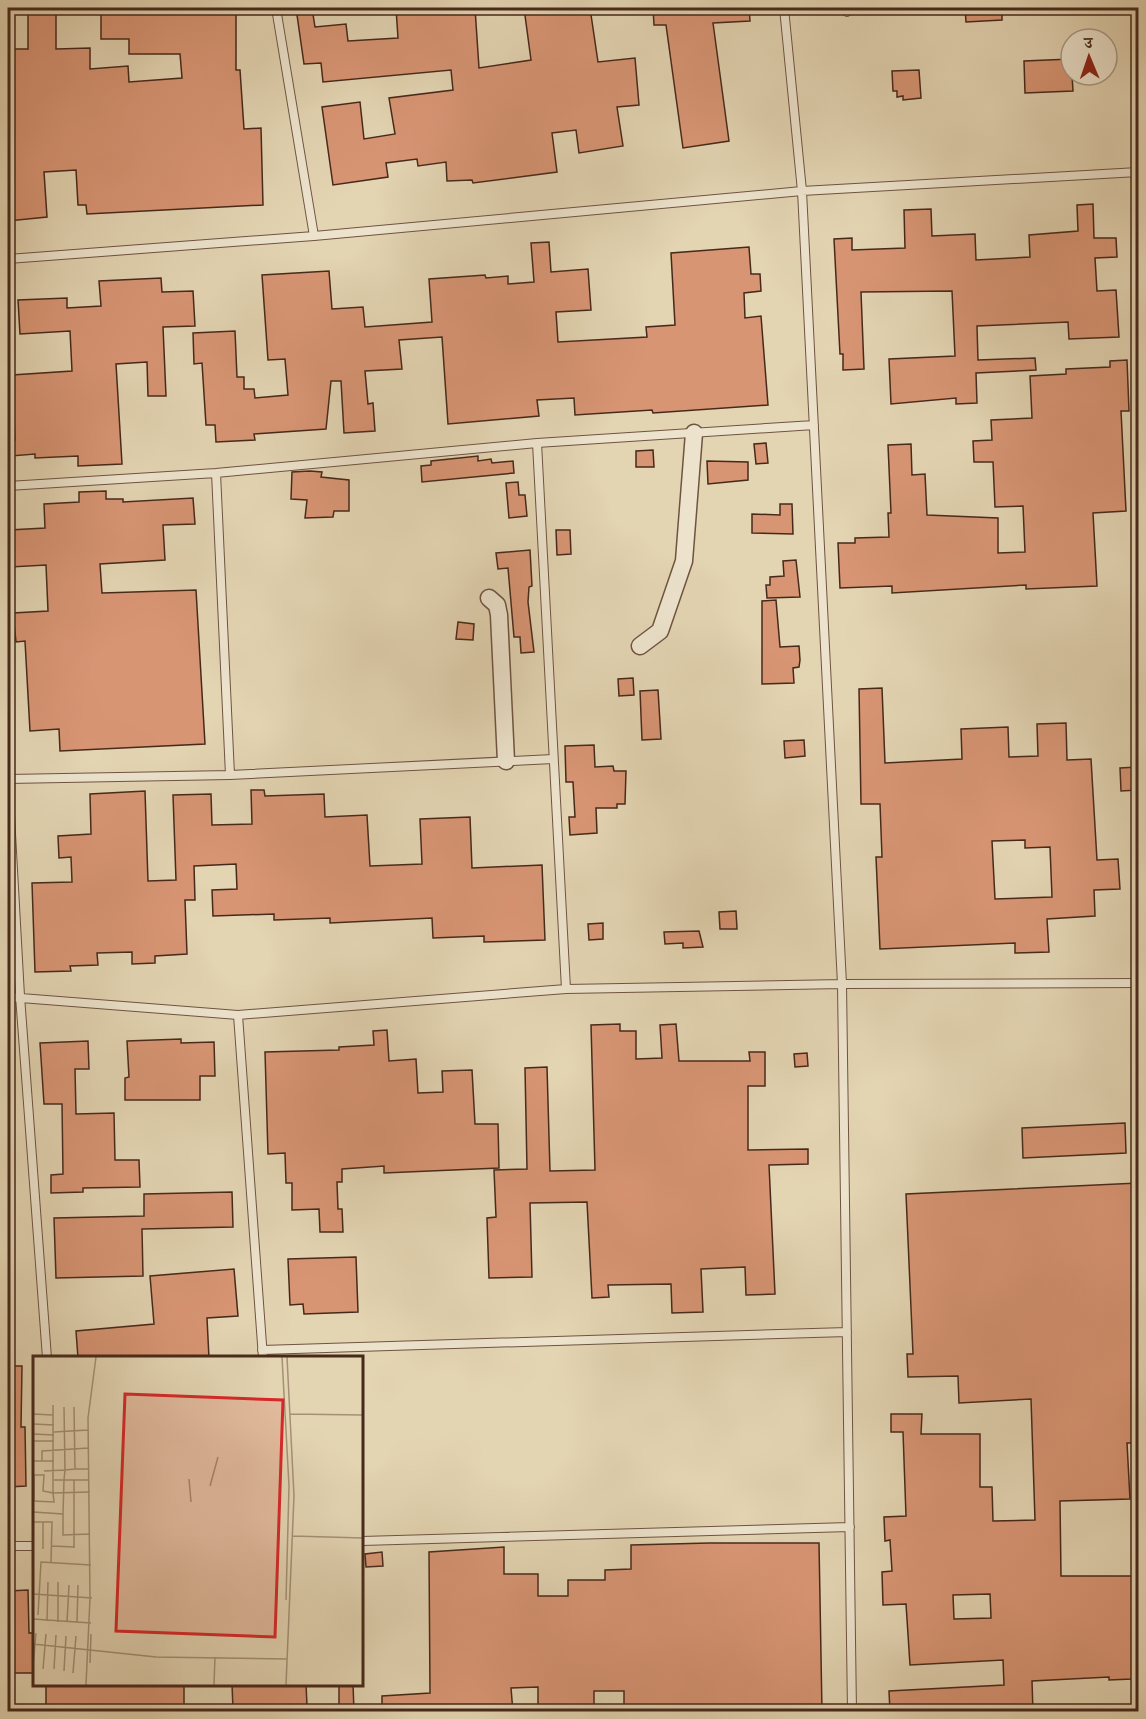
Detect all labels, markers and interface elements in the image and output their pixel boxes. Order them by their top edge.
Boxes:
north arrow [1059,27,1119,87]
text: उ [1083,33,1095,53]
inset map [33,1356,363,1686]

